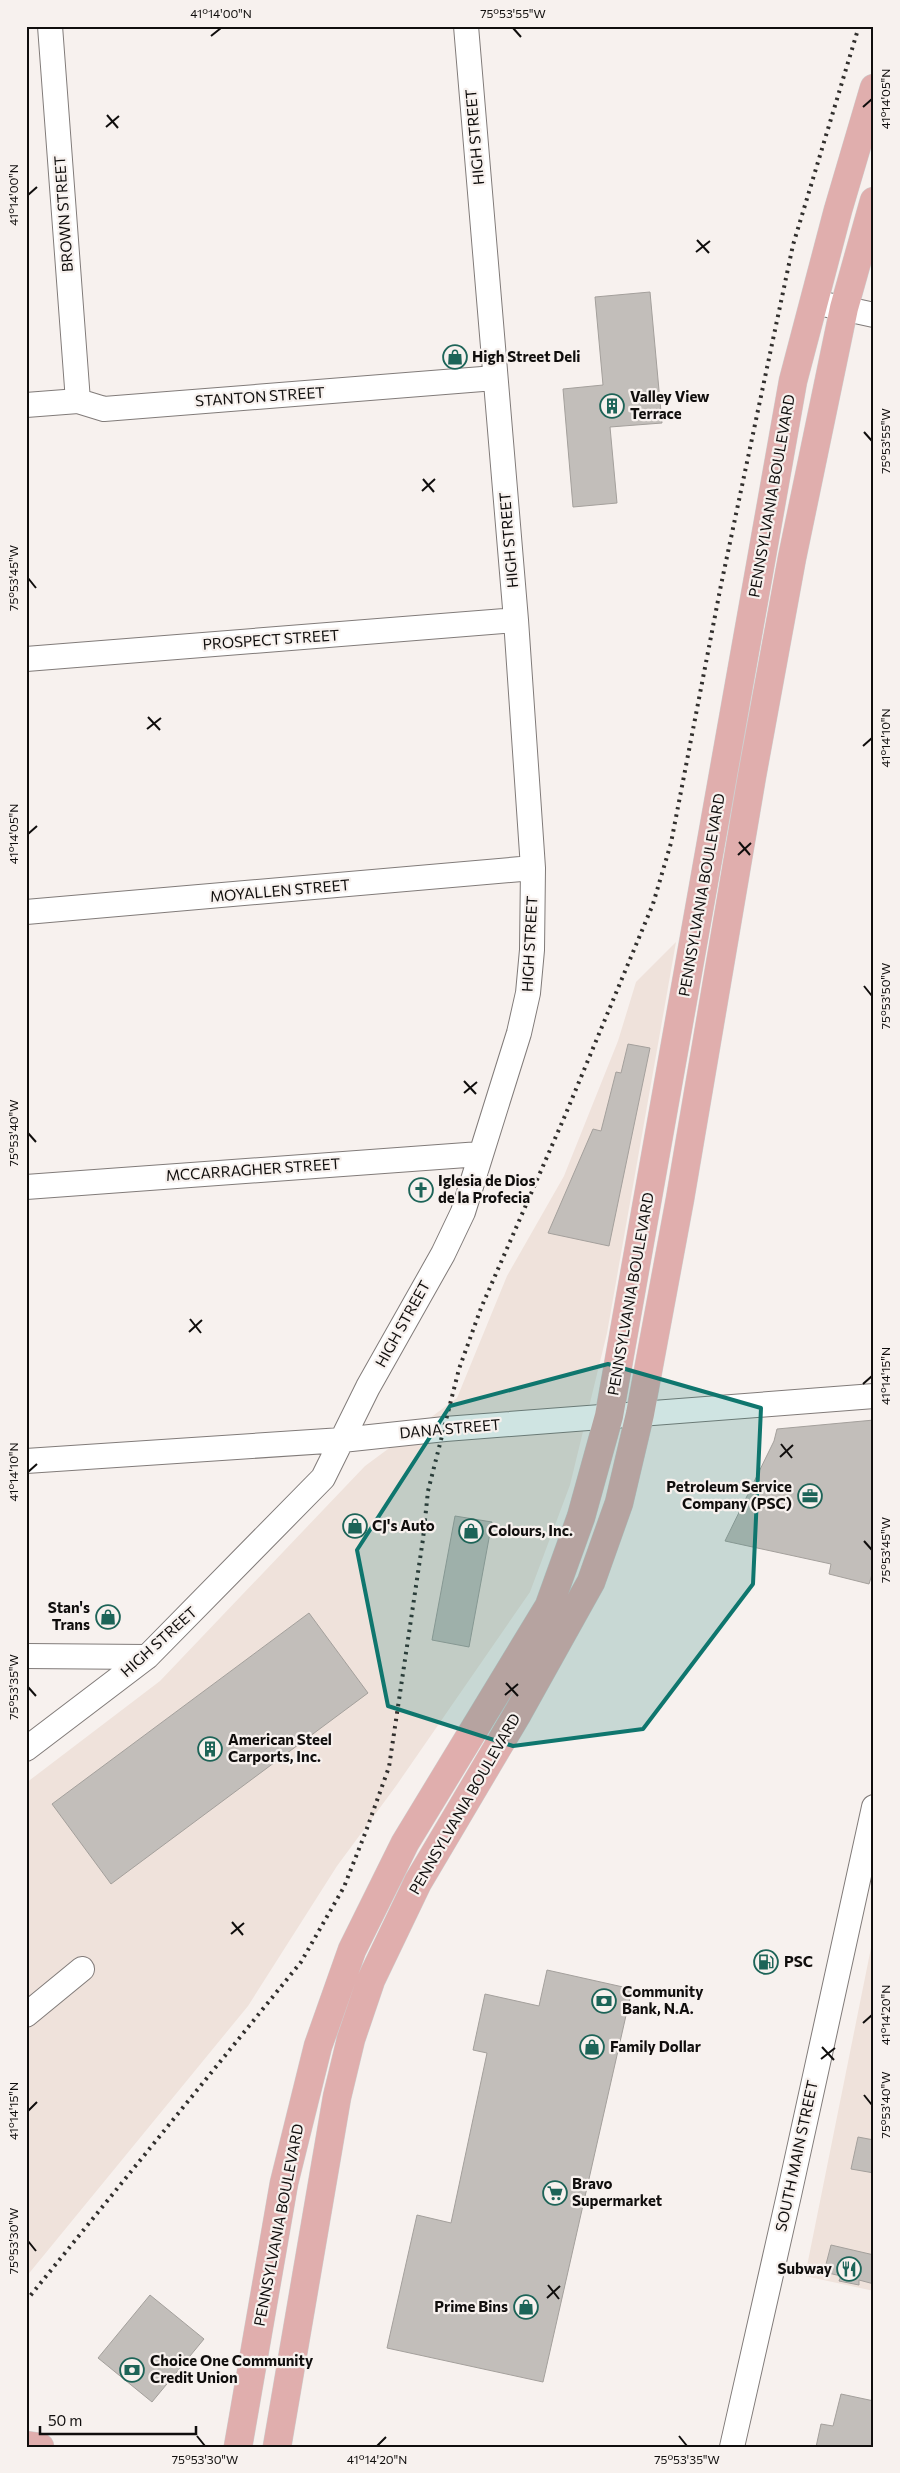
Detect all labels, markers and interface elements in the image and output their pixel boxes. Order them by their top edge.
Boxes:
text: 41°14'00"N [190,6,252,20]
text: 75°53'55"W [480,6,546,20]
text: 41°14'05"N [878,69,892,129]
street label: HIGH STREET [461,88,487,186]
street label: BROWN STREET [50,155,76,273]
text: 41°14'00"N [6,164,20,226]
shop icon: High Street Deli [442,344,468,370]
place label: High Street Deli [472,347,581,365]
street label: STANTON STREET [195,382,326,410]
place label: Valley View Terrace [630,387,710,422]
building icon: Valley View Terrace [599,393,625,419]
street label: PENNSYLVANIA BOULEVARD [744,393,798,599]
text: 75°53'55"W [878,408,892,474]
street label: HIGH STREET [495,491,521,589]
text: 75°53'45"W [6,545,20,611]
street label: PROSPECT STREET [202,625,340,653]
text: 41°14'10"N [878,709,892,767]
street label: PENNSYLVANIA BOULEVARD [674,792,728,998]
text: 41°14'05"N [6,804,20,864]
street label: MOYALLEN STREET [209,875,351,905]
street label: HIGH STREET [517,895,541,992]
text: 75°53'50"W [878,963,892,1029]
text: 75°53'40"W [6,1100,20,1166]
street label: MCCARRAGHER STREET [165,1154,341,1184]
place label: Iglesia de Dios de la Profecia [438,1171,535,1206]
church icon: Iglesia de Dios de la Profecia [408,1177,434,1203]
street label: PENNSYLVANIA BOULEVARD [603,1191,657,1397]
street label: HIGH STREET [371,1277,434,1370]
text: 41°14'15"N [878,1347,892,1405]
street label: DANA STREET [399,1415,501,1441]
text: 41°14'10"N [6,1443,20,1501]
place label: Petroleum Service Company (PSC) [666,1477,792,1512]
office icon: Petroleum Service Company (PSC) [797,1483,823,1509]
shop icon: CJ's Auto [342,1513,368,1539]
place label: CJ's Auto [372,1516,435,1534]
text: 75°53'45"W [878,1517,892,1583]
shop icon: Colours, Inc. [458,1518,484,1544]
place label: Colours, Inc. [488,1521,573,1539]
place label: Stan's Trans [48,1598,90,1633]
street label: HIGH STREET [117,1602,200,1680]
shop icon: Stan's Trans [95,1604,121,1630]
text: 75°53'35"W [6,1654,20,1720]
street label: PENNSYLVANIA BOULEVARD [405,1710,523,1897]
place label: American Steel Carports, Inc. [228,1730,332,1765]
building icon: American Steel Carports, Inc. [197,1736,223,1762]
fuel station icon: PSC [753,1949,779,1975]
place label: PSC [784,1952,813,1970]
place label: Community Bank, N.A. [622,1982,704,2017]
text: 41°14'20"N [878,1985,892,2045]
bank icon: Community Bank, N.A. [591,1988,617,2014]
shop icon: Family Dollar [579,2034,605,2060]
place label: Family Dollar [610,2037,701,2055]
text: 75°53'40"W [878,2072,892,2138]
street label: SOUTH MAIN STREET [771,2078,821,2233]
text: 41°14'15"N [6,2082,20,2140]
street label: PENNSYLVANIA BOULEVARD [250,2122,306,2328]
place label: Bravo Supermarket [572,2174,662,2209]
supermarket icon: Bravo Supermarket [542,2180,568,2206]
text: 75°53'30"W [6,2208,20,2274]
restaurant icon: Subway [836,2256,862,2282]
place label: Subway [778,2259,833,2277]
shop icon: Prime Bins [513,2294,539,2320]
place label: Prime Bins [434,2297,508,2315]
place label: Choice One Community Credit Union [150,2351,314,2386]
bank icon: Choice One Community Credit Union [119,2357,145,2383]
scale bar [40,2403,196,2435]
text: 50 m [48,2411,82,2429]
text: 75°53'30"W [172,2452,238,2466]
text: 41°14'20"N [347,2452,407,2466]
text: 75°53'35"W [654,2452,720,2466]

